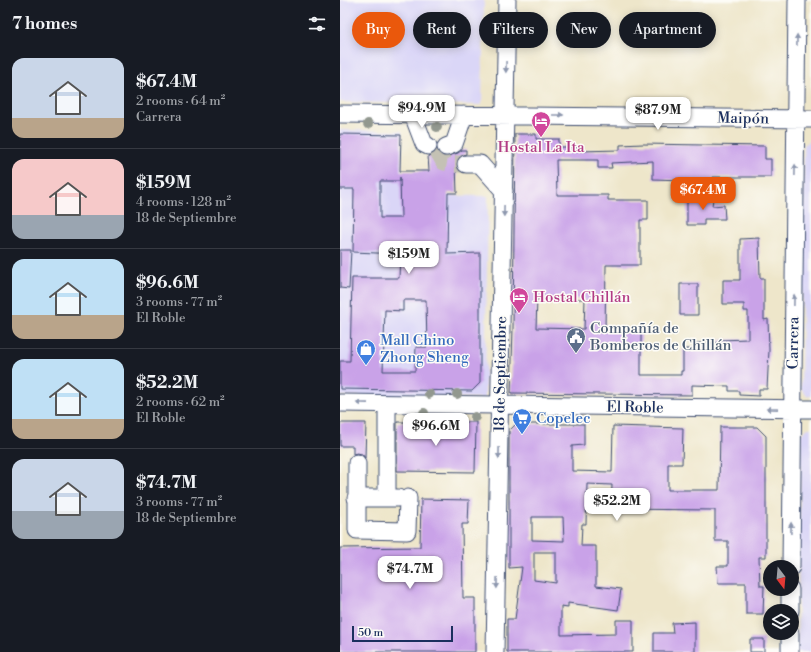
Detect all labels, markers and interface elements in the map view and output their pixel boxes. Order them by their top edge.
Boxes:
chip: Buy [352,12,405,48]
chip: Rent [413,12,471,48]
chip: Filters [479,12,548,48]
chip: New [556,12,611,48]
chip: Apartment [619,12,716,48]
text: 7 homes [12,13,77,35]
icon: filters [306,13,328,35]
one-way arrow [794,33,800,46]
one-way arrow [503,61,509,74]
text: $67.4M [136,71,197,93]
icon: home [44,74,92,122]
text: 2 rooms · 64 m² [136,93,225,109]
pin: $94.9M [389,95,455,129]
pin: $87.9M [625,97,691,131]
text: $94.9M [398,100,446,116]
text: $87.9M [635,102,681,118]
text: Carrera [136,109,182,125]
street label: Maipón [717,109,769,128]
hotel icon: Hostal La Ita [530,110,552,138]
one-way arrow [552,112,565,118]
place label: Hostal La Ita [497,138,585,157]
one-way arrow [792,163,798,176]
text: $159M [136,172,191,194]
icon: home [44,175,92,223]
pin: $67.4M [670,177,736,211]
text: $67.4M [680,182,726,198]
text: 4 rooms · 128 m² [136,194,231,210]
one-way arrow [500,205,507,217]
text: 18 de Septiembre [136,210,237,226]
pin: $159M [381,241,437,275]
text: $159M [388,246,430,262]
text: $96.6M [136,272,199,294]
icon: home [44,275,92,323]
hotel icon: Hostal Chillán [508,286,530,314]
place label: Hostal Chillán [533,288,630,307]
one-way arrow [791,293,797,306]
text: 3 rooms · 77 m² [136,294,222,310]
text: El Roble [136,310,186,326]
street label: 18 de Septiembre [490,316,511,432]
street label: Carrera [784,316,803,369]
place label: Compañía de Bomberos de Chillán [589,319,731,355]
public building icon: Compañía de Bomberos de Chillán [565,326,587,354]
place label: Mall Chino Zhong Sheng [380,331,469,367]
shop icon: Mall Chino Zhong Sheng [355,338,377,366]
text: $52.2M [136,372,198,394]
icon: home [44,375,92,423]
text: 2 rooms · 62 m² [136,394,225,410]
street label: El Roble [606,398,664,417]
one-way arrow [355,400,368,406]
one-way arrow [765,406,778,412]
supermarket icon: Copelec [511,407,533,435]
place label: Copelec [536,409,591,428]
text: El Roble [136,410,186,426]
pin: $96.6M [403,413,469,447]
text: $96.6M [412,418,460,434]
one-way arrow [496,447,502,460]
text: $74.7M [136,472,197,494]
icon: home [44,475,92,523]
pin: $52.2M [584,488,650,522]
text: $52.2M [593,493,641,509]
text: 3 rooms · 77 m² [136,494,222,510]
text: 18 de Septiembre [136,510,237,526]
one-way arrow [788,521,794,534]
pin: $74.7M [377,556,443,590]
north arrow [763,560,799,596]
map controls [763,560,799,640]
text: $74.7M [387,561,433,577]
one-way arrow [493,577,500,589]
button: layers [763,604,799,640]
scale bar [352,624,453,643]
text: 50 m [358,626,383,640]

